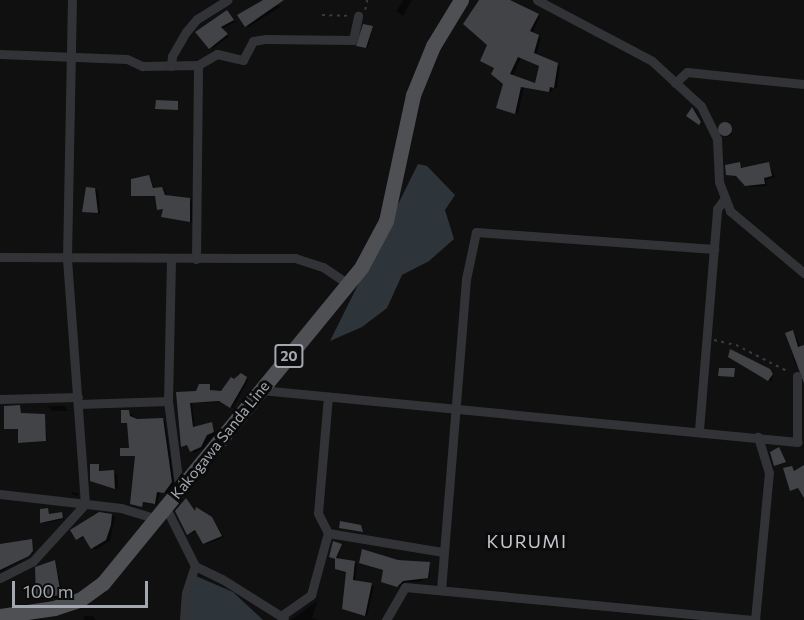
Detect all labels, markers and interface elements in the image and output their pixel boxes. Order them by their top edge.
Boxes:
road number: 20 [274,345,304,367]
street label: Kakogawa Sanda Line [167,377,273,503]
district label: KURUMI [486,530,568,552]
scale bar [15,569,152,607]
text: 100 m [23,580,73,602]

